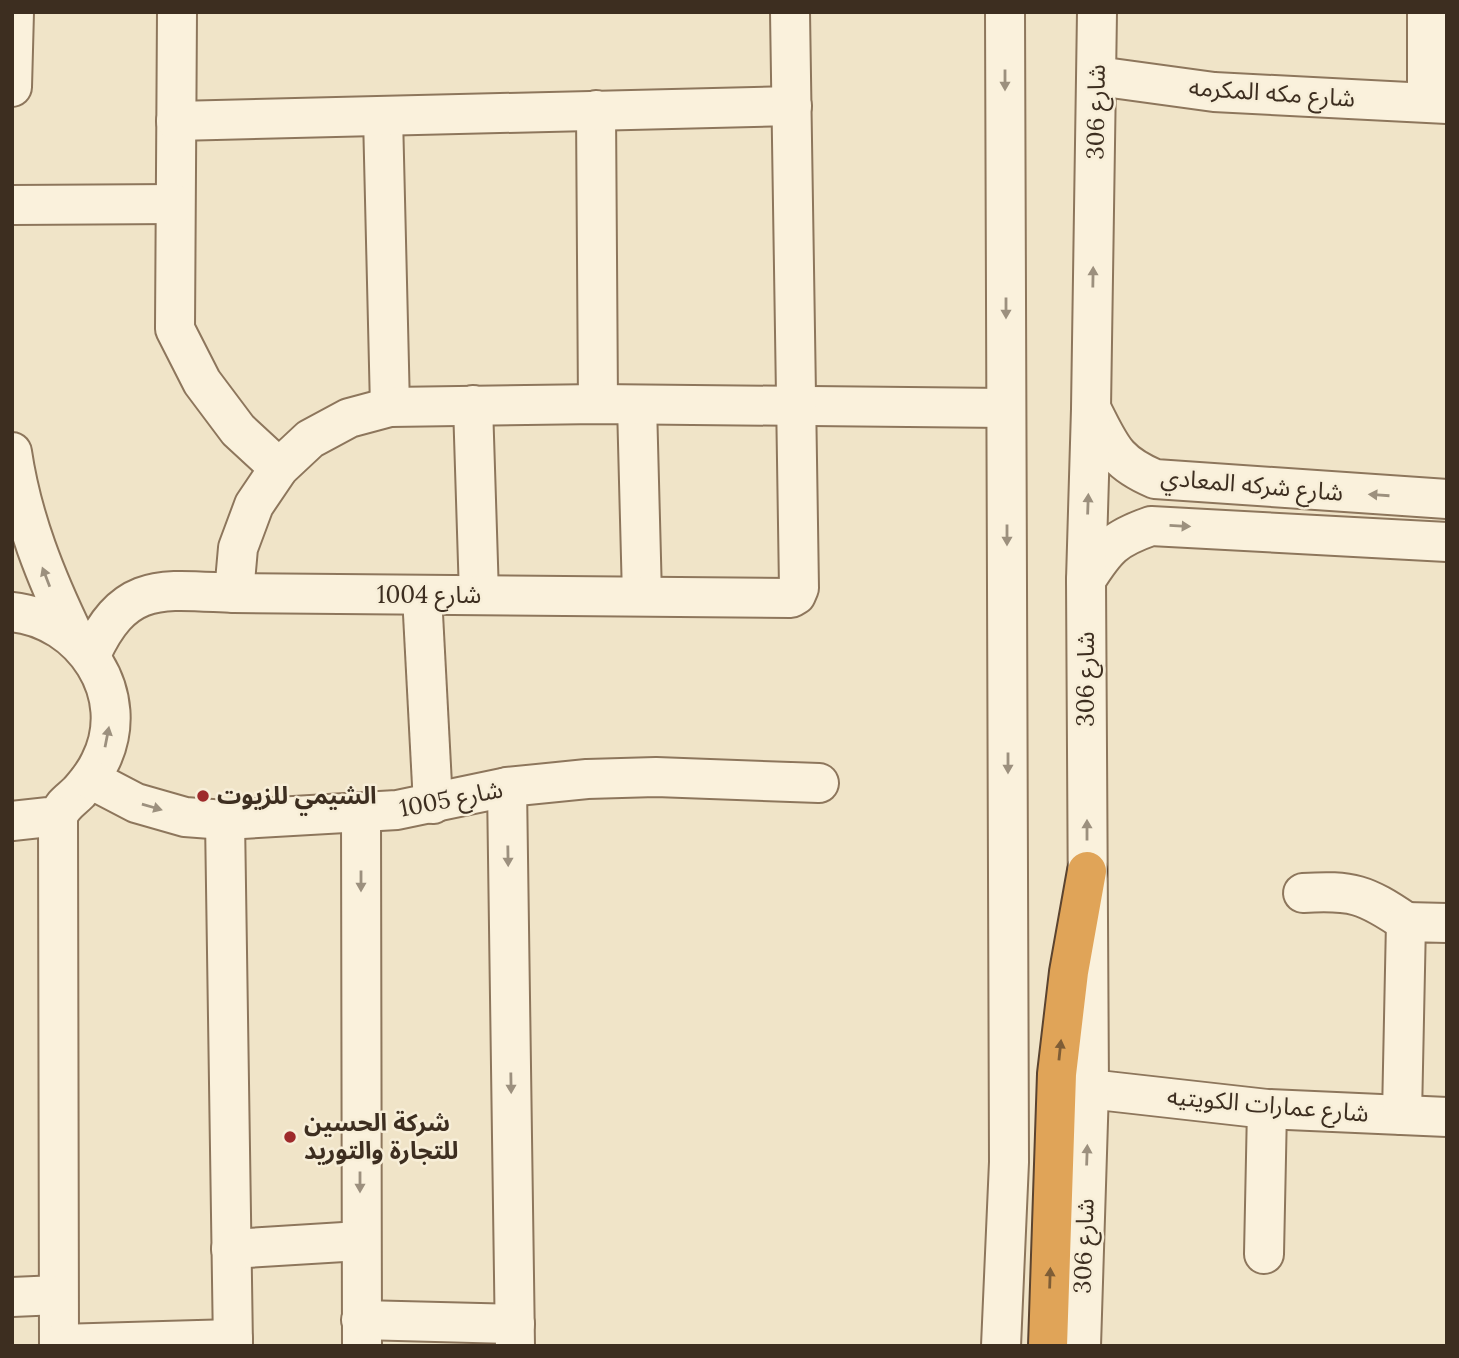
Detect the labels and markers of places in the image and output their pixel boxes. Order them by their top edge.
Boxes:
place label: الشيمي للزيوت [217,780,377,816]
marker: الشيمي للزيوت [195,788,211,804]
place label: شركة الحسين للتجارة والتوريد [304,1107,458,1166]
marker: شركة الحسين للتجارة والتوريد [282,1129,298,1145]

